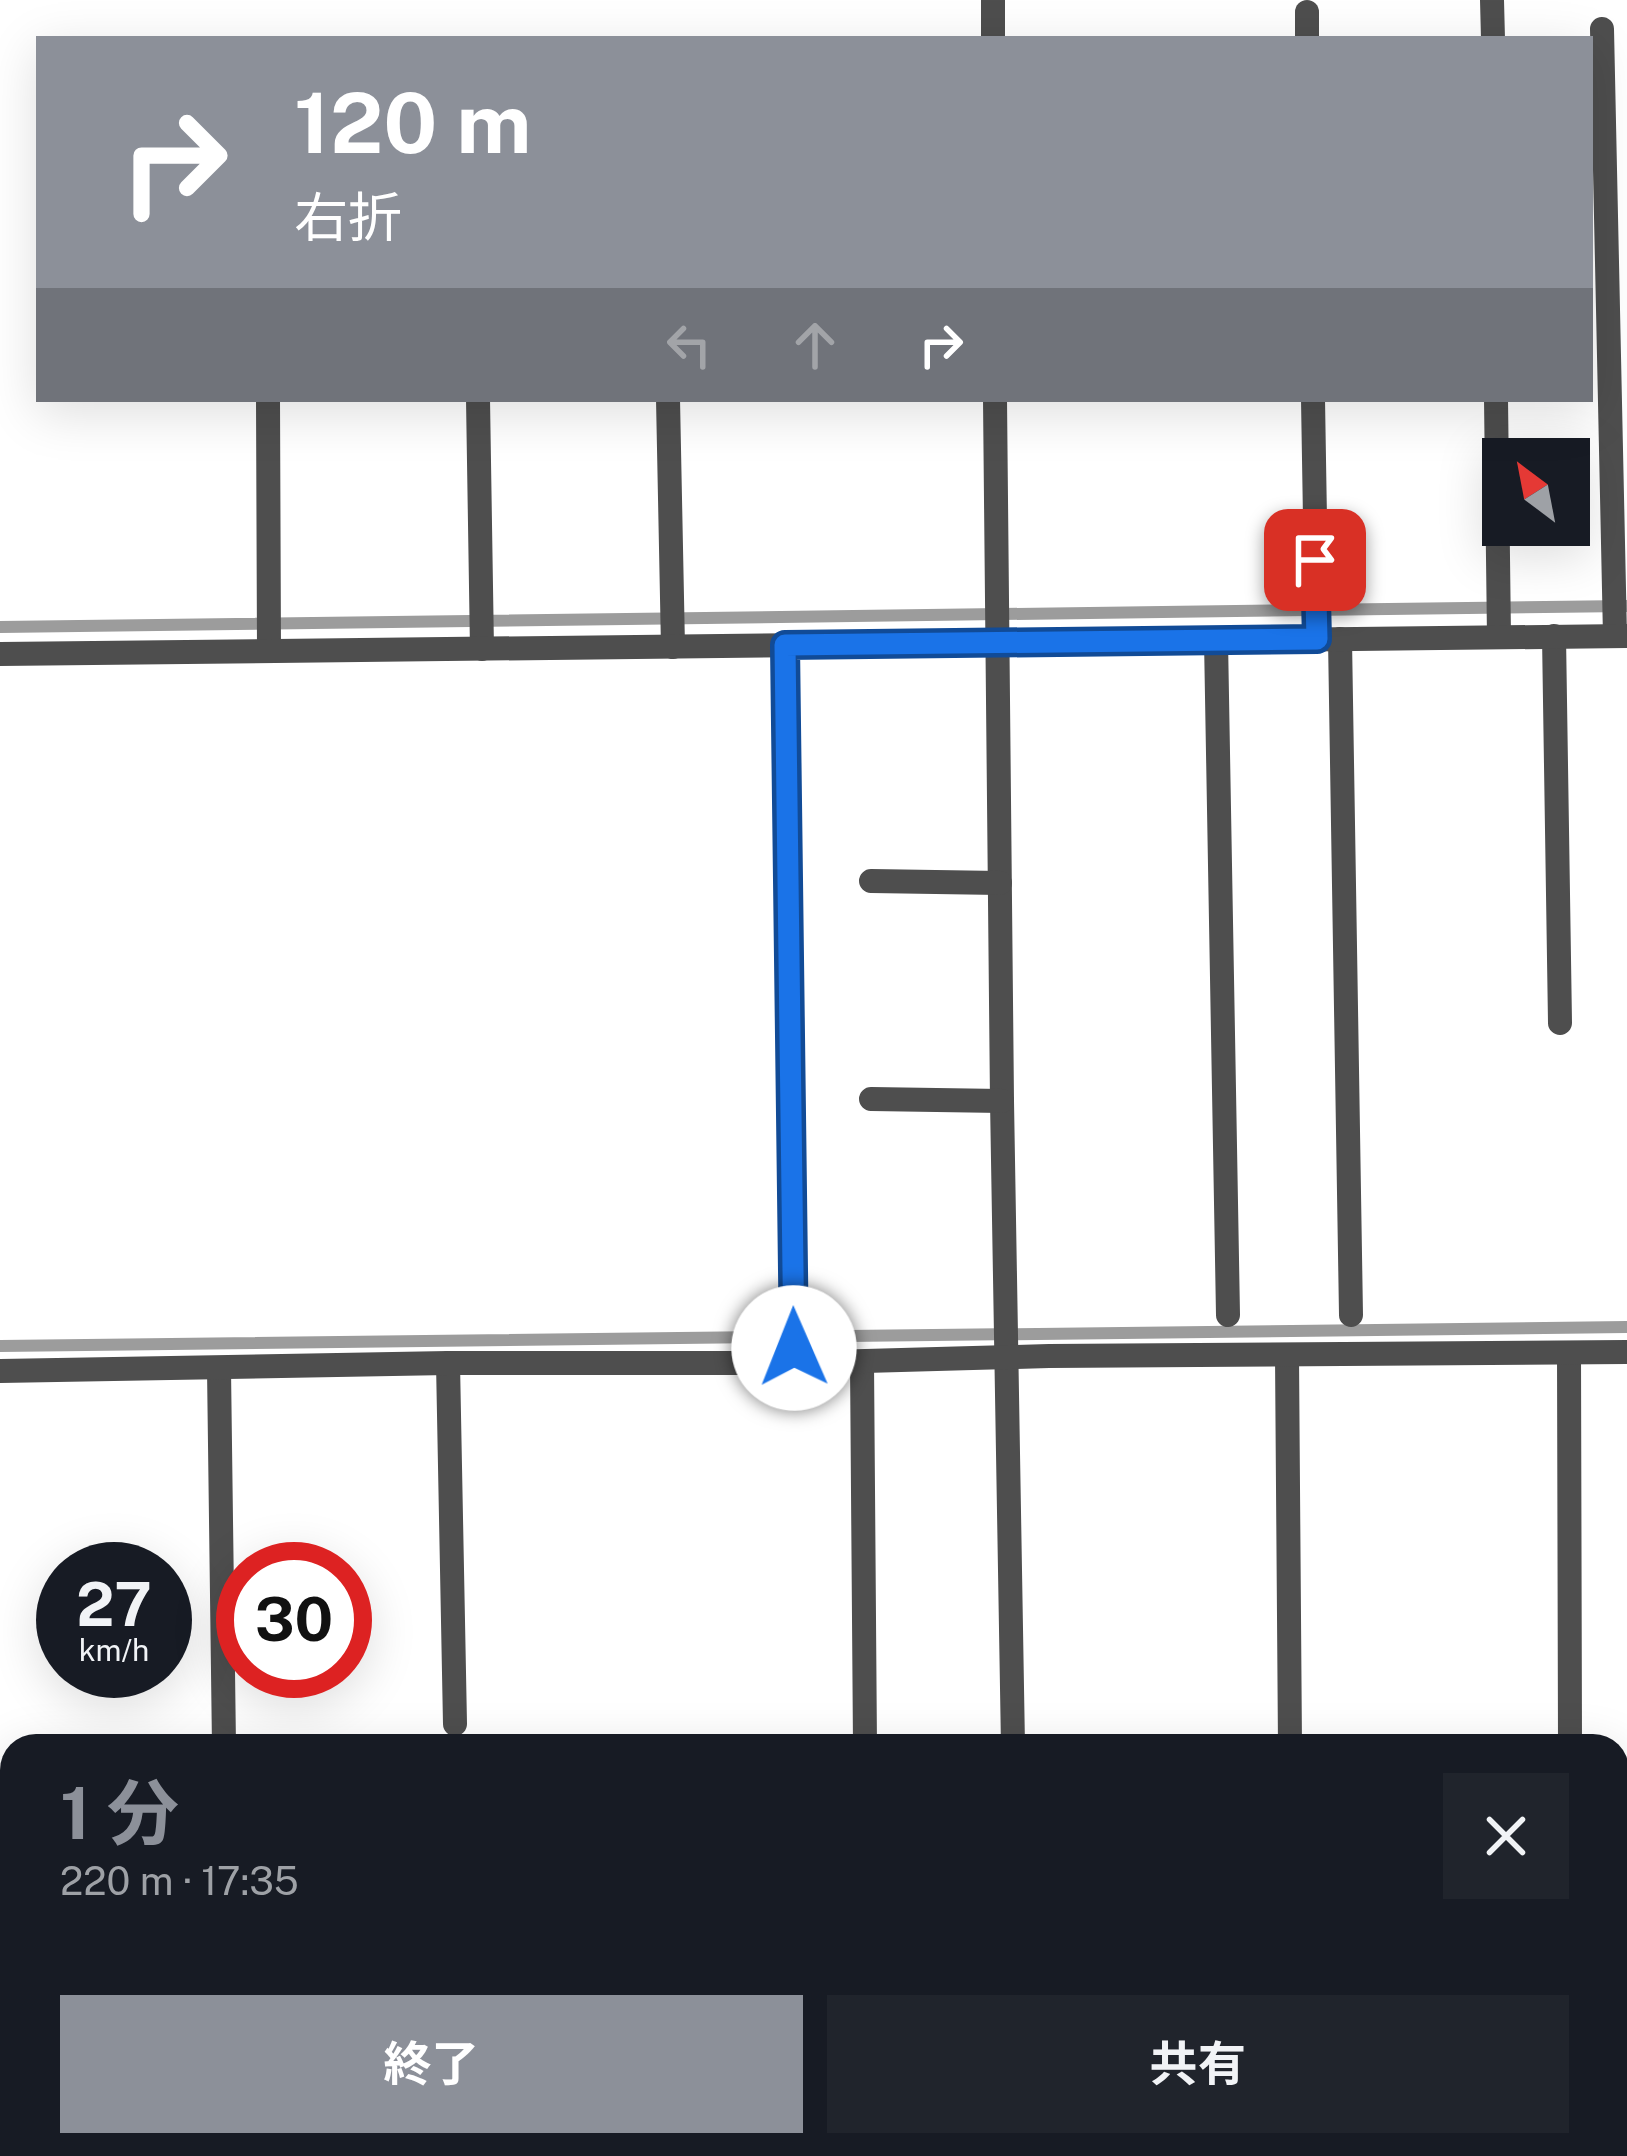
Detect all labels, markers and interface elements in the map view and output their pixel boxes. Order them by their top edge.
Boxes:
text: 120 m [294,73,532,172]
icon: right [96,84,252,240]
text: 右折 [294,186,402,249]
icon: left [656,312,722,378]
icon: ahead [782,312,848,378]
icon: right [908,312,974,378]
north arrow [1482,438,1590,546]
map controls [1482,438,1590,546]
pin [1264,509,1366,611]
icon: arrive [1282,527,1348,593]
position arrow [731,1285,857,1411]
speed limit sign: 30 [216,1542,372,1698]
text: 27 [76,1569,152,1640]
text: km/h [79,1632,149,1668]
text: 1 分 [60,1771,179,1855]
button: close [1443,1773,1569,1899]
text: 220 m · 17:35 [60,1858,299,1904]
button: 終了 [60,1995,803,2133]
button: 共有 [827,1995,1569,2133]

